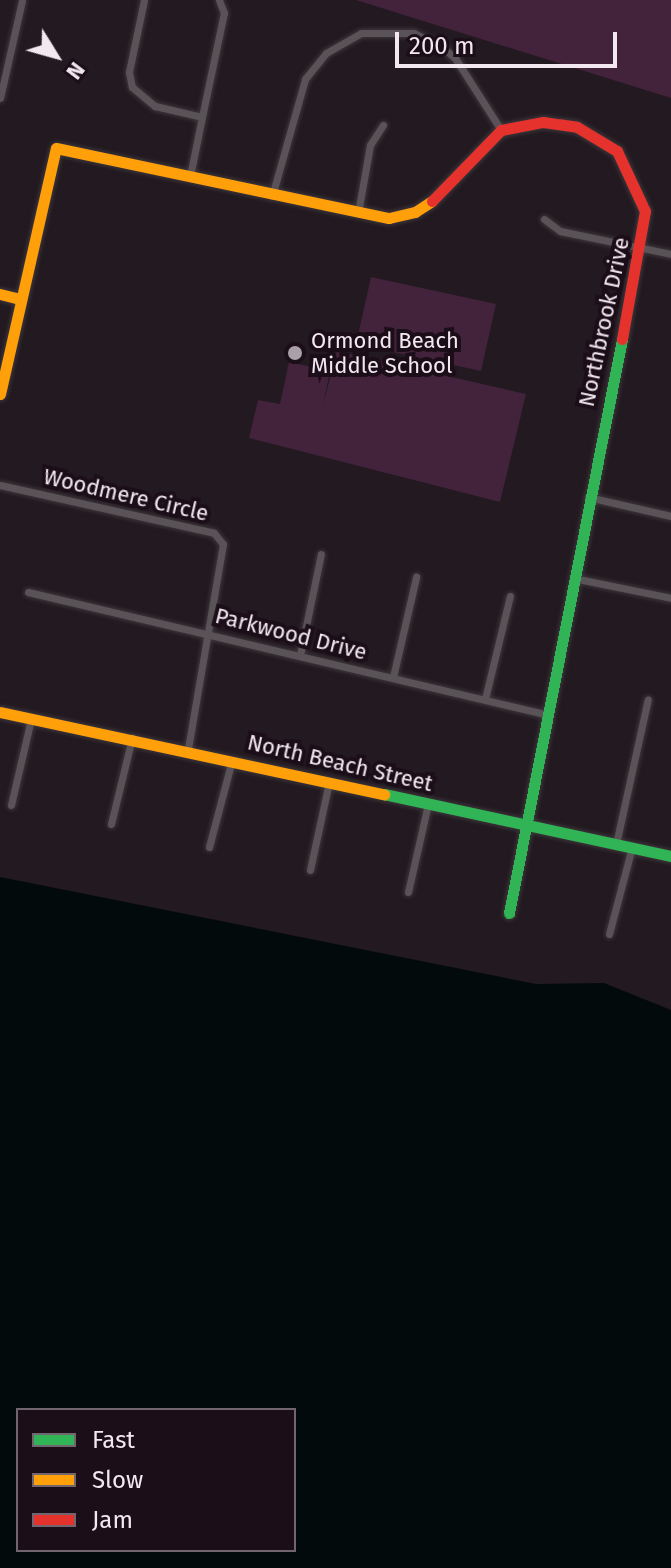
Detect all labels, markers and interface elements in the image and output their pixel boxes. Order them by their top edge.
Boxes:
north arrow [16,16,96,96]
scale bar [399,16,621,66]
text: 200 m [409,32,475,60]
text: N [60,57,91,85]
street label: Northbrook Drive [573,235,635,409]
place label: Ormond Beach Middle School [311,327,459,378]
marker: Ormond Beach Middle School [286,344,304,362]
street label: Woodmere Circle [41,463,211,527]
street label: Parkwood Drive [212,602,370,666]
street label: North Beach Street [245,729,435,797]
legend [16,1408,296,1552]
text: Fast [92,1426,135,1454]
text: Slow [92,1466,143,1494]
text: Jam [92,1506,133,1534]

